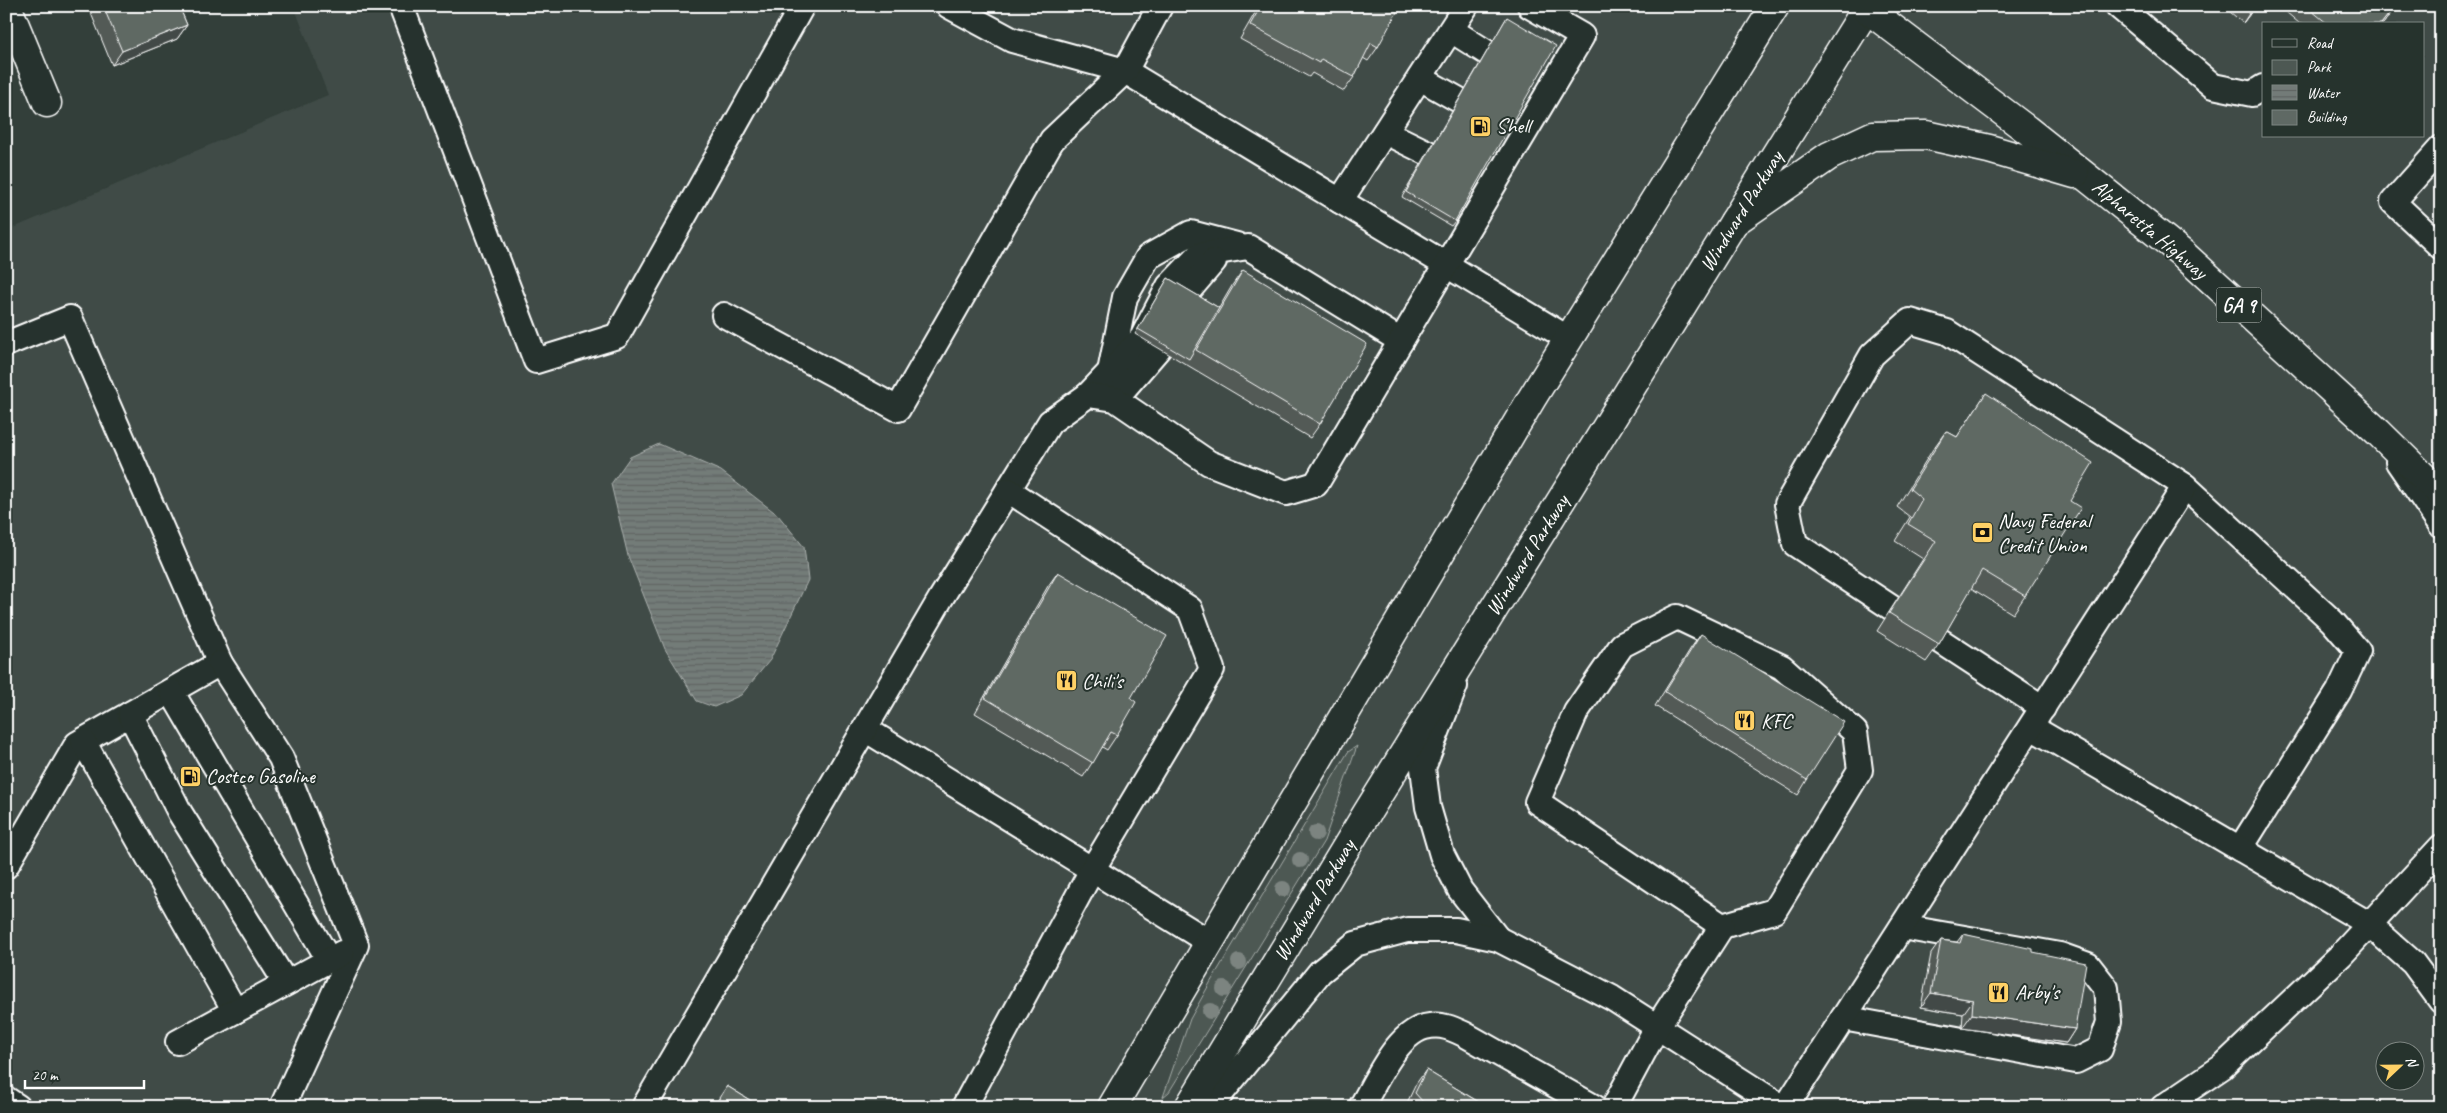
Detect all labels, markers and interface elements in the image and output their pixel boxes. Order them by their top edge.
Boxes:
legend [2262,22,2424,138]
text: Road [2307,34,2334,53]
text: Park [2307,58,2332,77]
text: Water [2307,84,2341,103]
text: Building [2307,108,2347,127]
place label: Shell [1496,113,1534,139]
fuel station icon: Shell [1468,114,1492,138]
street label: Windward Parkway [1694,144,1789,276]
street label: Alpharetta Highway [2087,173,2214,286]
road number: GA 9 [2216,288,2262,322]
street label: Windward Parkway [1480,488,1575,620]
place label: Navy Federal Credit Union [1998,508,2094,558]
bank icon: Navy Federal Credit Union [1970,521,1994,545]
place label: Chili's [1082,668,1125,694]
restaurant icon: Chili's [1054,669,1078,693]
place label: KFC [1761,708,1794,734]
restaurant icon: KFC [1733,709,1757,733]
place label: Costco Gasoline [206,763,316,789]
fuel station icon: Costco Gasoline [178,764,202,788]
street label: Windward Parkway [1267,833,1361,966]
place label: Arby's [2015,979,2061,1005]
restaurant icon: Arby's [1987,980,2011,1004]
north arrow [2374,1040,2424,1090]
text: N [2402,1054,2422,1071]
scale bar [25,1058,144,1090]
text: 20 m [32,1066,59,1085]

